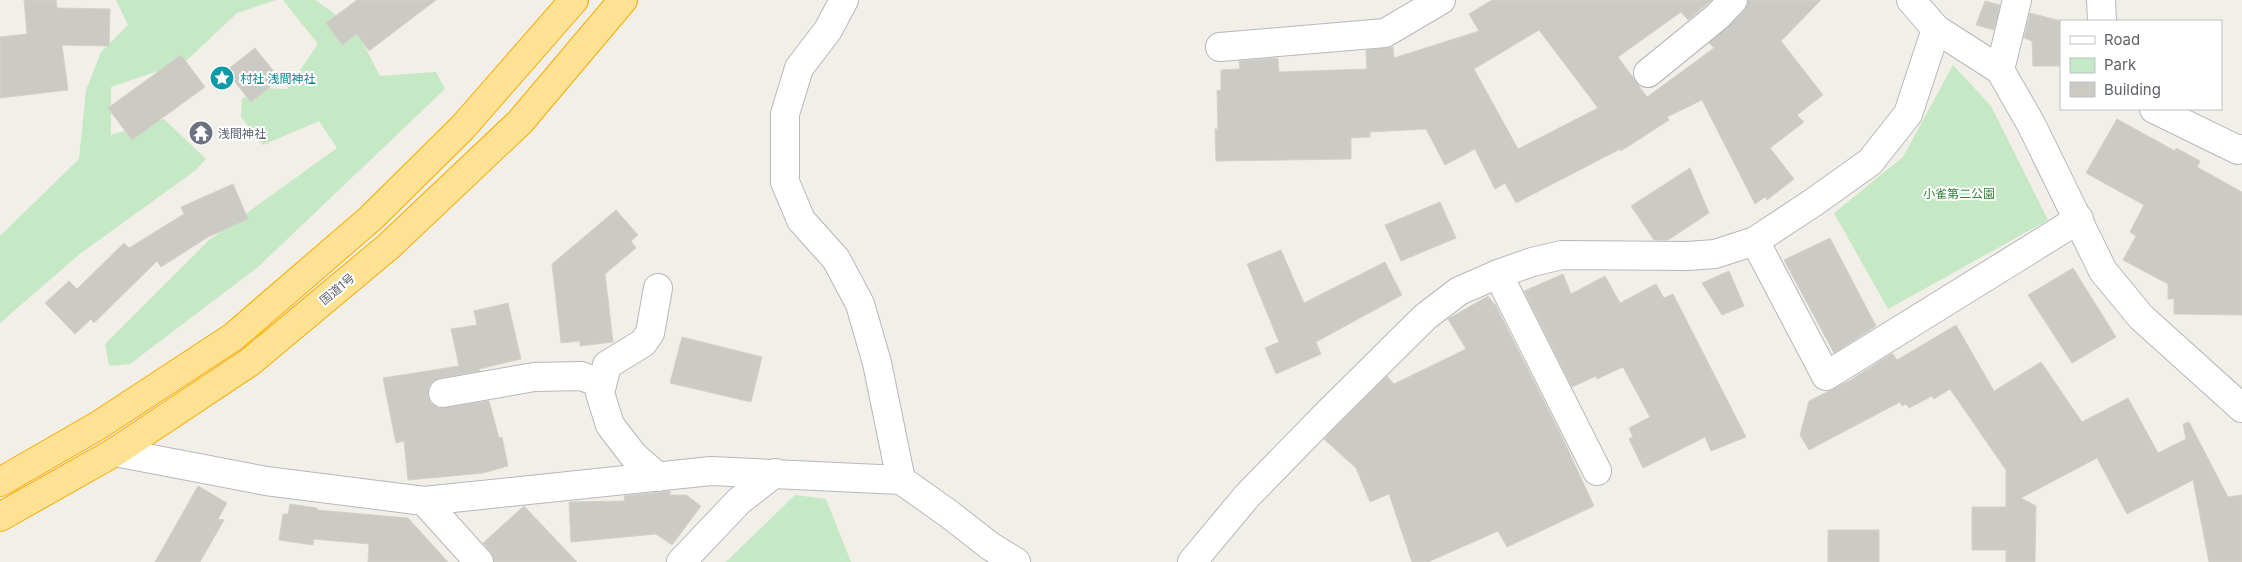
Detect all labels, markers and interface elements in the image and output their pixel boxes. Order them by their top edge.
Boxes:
legend [2060,20,2222,110]
text: Road [2104,30,2140,49]
text: Park [2104,55,2137,74]
place icon: 村社 浅間神社 [209,65,235,91]
place label: 村社 浅間神社 [240,71,315,86]
text: Building [2104,80,2161,99]
temple icon: 浅間神社 [188,120,214,146]
place label: 浅間神社 [218,126,266,141]
park label: 小雀第二公園 [1923,186,1995,201]
street label: 国道1号 [317,270,357,308]

